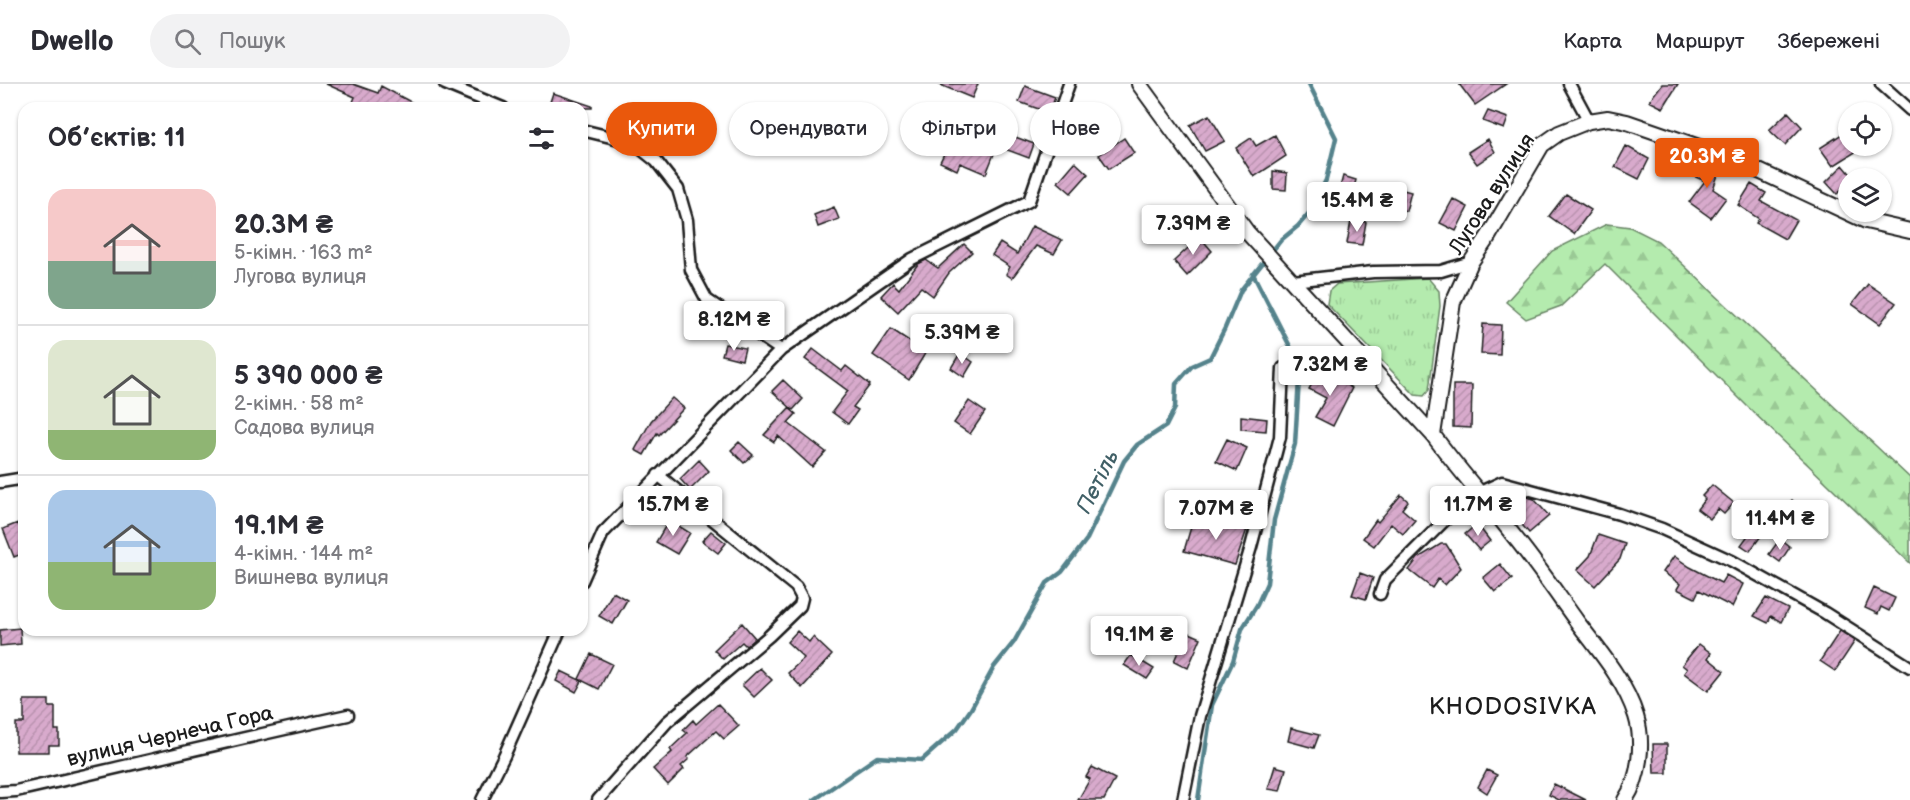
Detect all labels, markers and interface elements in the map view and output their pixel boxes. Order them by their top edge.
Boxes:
search box [150,14,570,68]
text: Dwello [30,25,114,58]
icon: search [171,25,204,58]
text: Пошук [219,28,285,55]
text: Карта [1563,29,1622,54]
text: Маршрут [1655,29,1745,54]
text: Збережені [1778,29,1880,54]
chip: Купити [606,102,717,156]
chip: Орендувати [729,102,888,156]
chip: Фільтри [900,102,1018,156]
chip: Нове [1030,102,1121,156]
map controls [1838,102,1892,222]
button: locate [1838,102,1892,156]
icon: filters [525,122,558,155]
text: Об’єктів: 11 [48,123,186,154]
street label: Лугова вулиця [1443,129,1540,260]
pin: 20.3M ₴ [1652,138,1762,189]
text: 20.3M ₴ [1669,145,1745,169]
button: layers [1838,168,1892,222]
pin: 15.4M ₴ [1302,182,1412,233]
text: 15.4M ₴ [1321,189,1393,213]
pin: 7.39M ₴ [1138,205,1248,256]
text: 20.3M ₴ [234,210,333,241]
text: 7.39M ₴ [1156,212,1230,236]
icon: home [96,213,168,285]
text: 5-кімн. · 163 m² [234,241,373,265]
text: Лугова вулиця [234,265,366,289]
pin: 8.12M ₴ [679,301,789,352]
text: 8.12M ₴ [698,308,770,332]
pin: 5.39M ₴ [907,314,1017,365]
text: 5.39M ₴ [924,321,1000,345]
pin: 7.32M ₴ [1275,346,1385,397]
text: 7.32M ₴ [1292,353,1368,377]
text: 5 390 000 ₴ [234,361,383,392]
icon: home [96,364,168,436]
text: 2-кімн. · 58 m² [234,392,364,416]
text: Садова вулиця [234,416,375,440]
water label: Петіль [1071,446,1125,518]
pin: 15.7M ₴ [618,486,728,537]
pin: 11.7M ₴ [1423,486,1533,537]
pin: 7.07M ₴ [1161,490,1271,541]
text: 15.7M ₴ [637,493,709,517]
text: 11.7M ₴ [1444,493,1512,517]
text: 7.07M ₴ [1179,497,1253,521]
pin: 11.4M ₴ [1725,500,1835,551]
text: 11.4M ₴ [1746,507,1815,531]
text: 19.1M ₴ [234,511,324,542]
icon: home [96,514,168,586]
text: 4-кімн. · 144 m² [234,542,373,566]
text: Вишнева вулиця [234,566,389,590]
pin: 19.1M ₴ [1084,616,1194,667]
text: 19.1M ₴ [1105,623,1173,647]
district label: KHODOSIVKA [1429,692,1597,721]
street label: вулиця Чернеча Гора [64,700,276,772]

